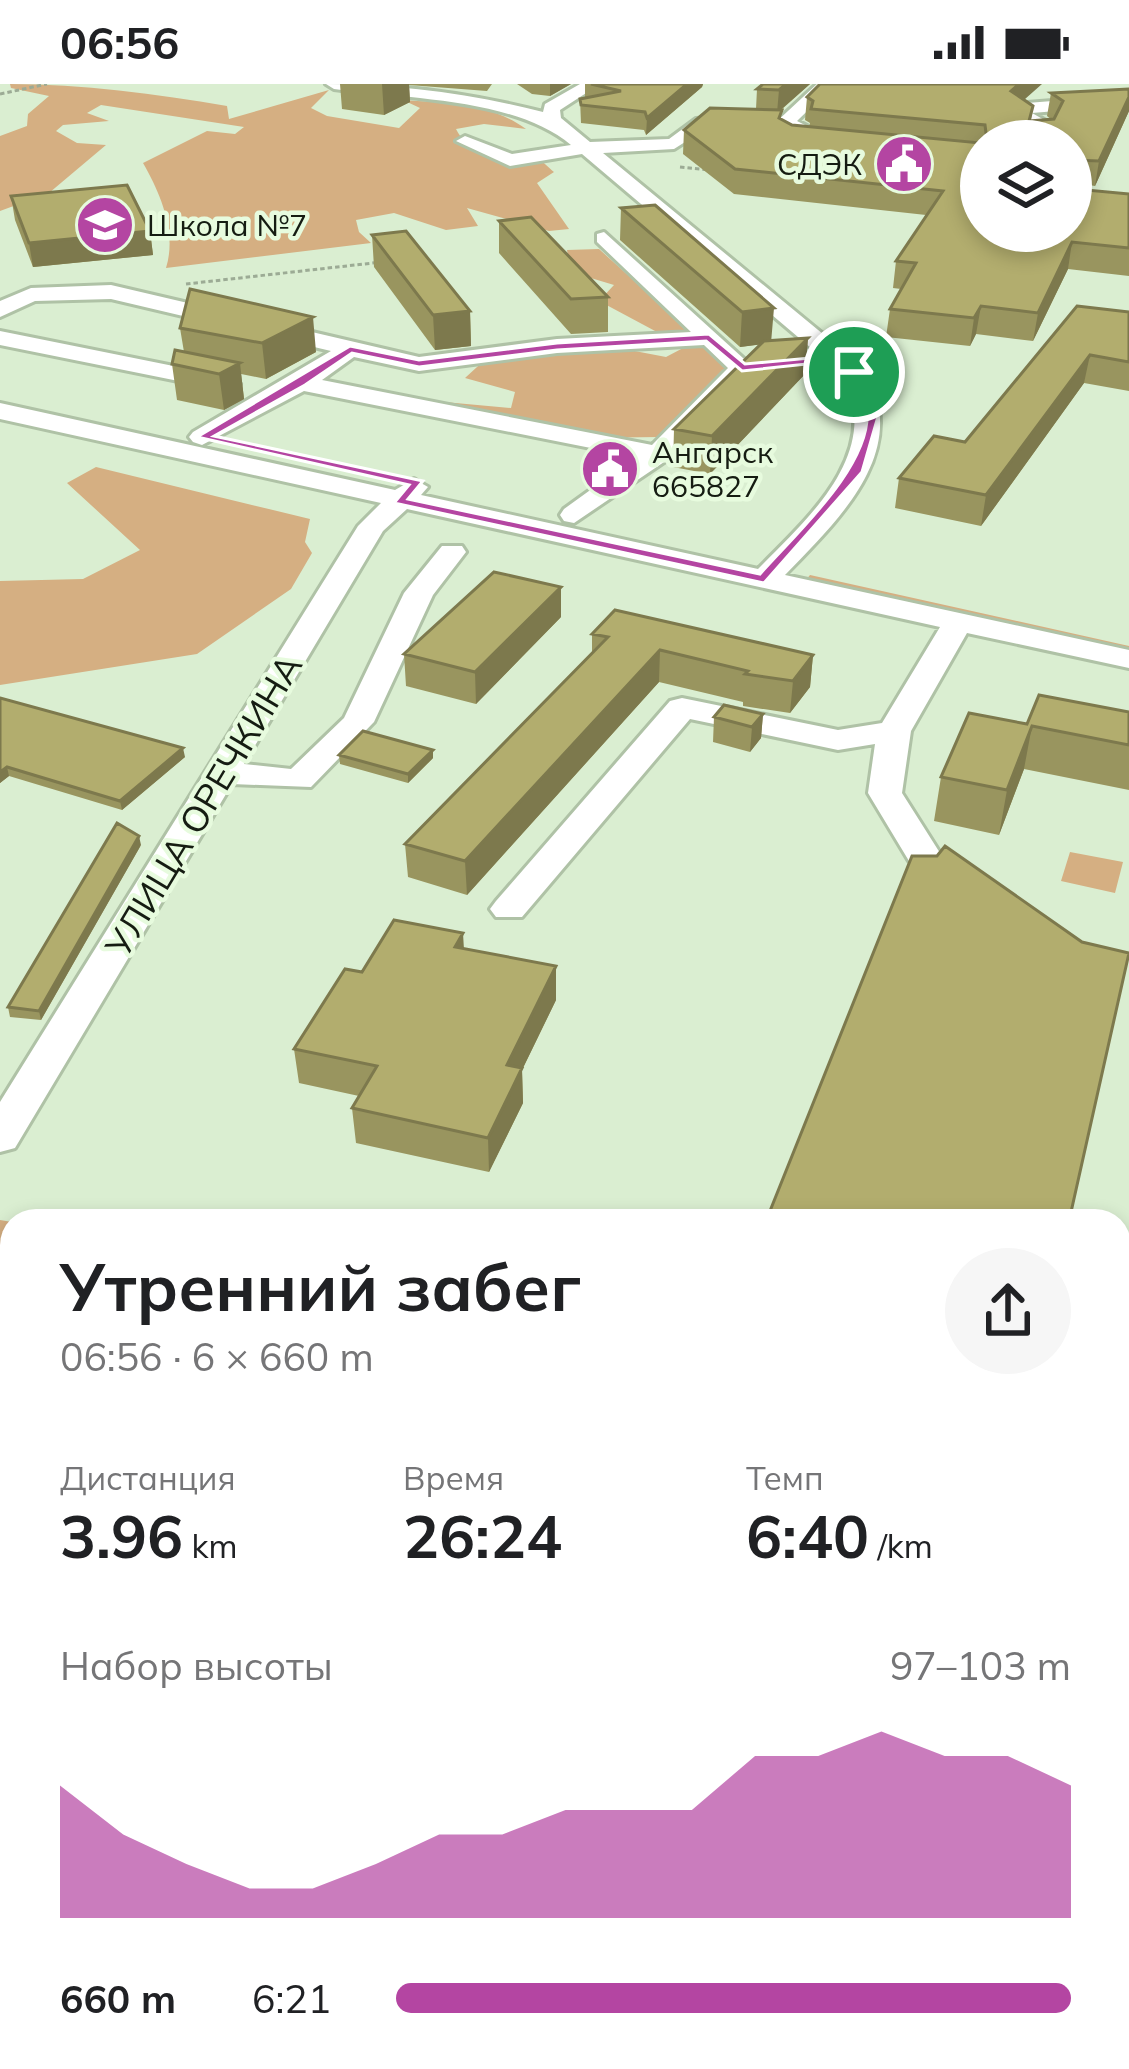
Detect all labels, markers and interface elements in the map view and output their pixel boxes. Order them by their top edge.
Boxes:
text: 06:56 [60,14,179,70]
map controls [960,120,1092,252]
button: layers [960,120,1092,252]
public building icon: СДЭК [873,133,935,195]
place label: СДЭК [777,145,862,183]
school or university icon: Школа №7 [74,194,136,256]
place label: Школа №7 [147,206,307,244]
pin [803,321,905,423]
icon: arrive [821,339,887,405]
place label: Ангарск 665827 [652,433,774,505]
public building icon: Ангарск 665827 [579,438,641,500]
street label: УЛИЦА ОРЕЧКИНА [94,646,311,965]
text: Утренний забег [60,1245,581,1328]
button: share [945,1248,1071,1374]
text: 06:56 · 6 × 660 m [60,1332,374,1381]
text: Дистанция [60,1457,236,1498]
text: Время [403,1457,504,1498]
text: Темп [746,1457,824,1498]
text: 3.96 [60,1498,183,1573]
text: 26:24 [403,1498,562,1573]
text: 6:40 [746,1498,869,1573]
text: km [183,1525,237,1566]
text: /km [869,1525,933,1566]
text: Набор высоты [60,1641,333,1690]
text: 97–103 m [890,1641,1071,1690]
text: 660 m [60,1974,176,2023]
text: 6:21 [252,1974,331,2023]

